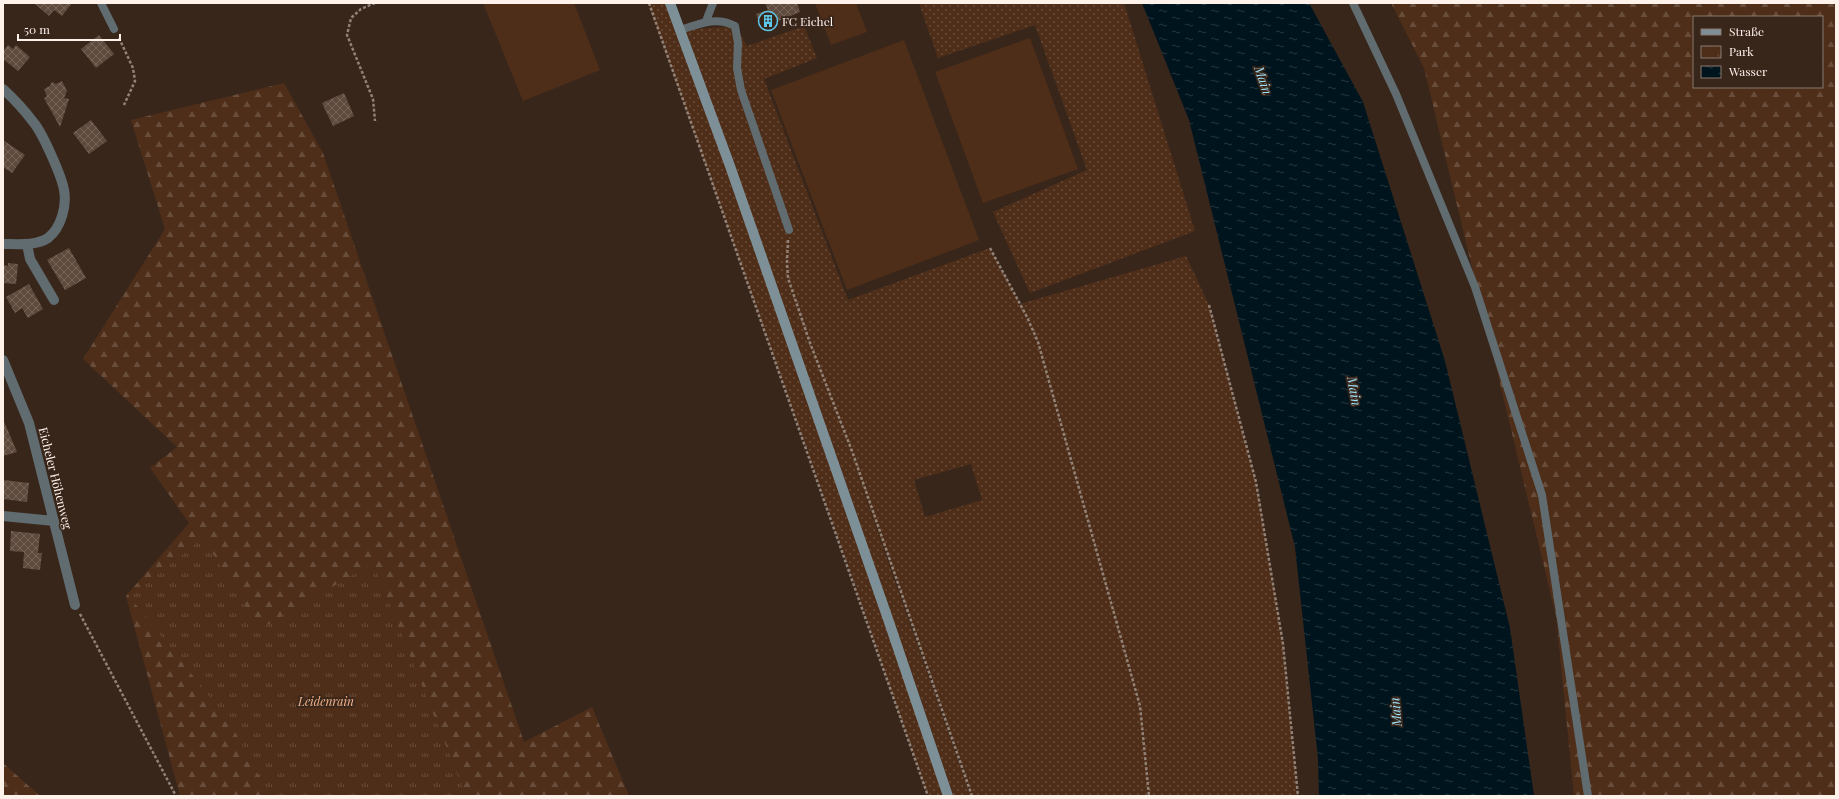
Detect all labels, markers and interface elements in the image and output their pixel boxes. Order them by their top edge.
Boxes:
building icon: FC Eichel [757,10,779,32]
place label: FC Eichel [782,13,834,29]
scale bar [18,16,120,42]
legend [1693,16,1823,88]
text: 50 m [24,21,50,37]
text: Straße [1729,23,1764,39]
text: Park [1729,43,1754,59]
water label: Main [1251,62,1277,97]
text: Wasser [1728,63,1768,79]
water label: Main [1344,374,1366,407]
street label: Eicheler Höhenweg [36,425,77,531]
park label: Leidenrain [297,693,354,709]
water label: Main [1385,697,1405,728]

